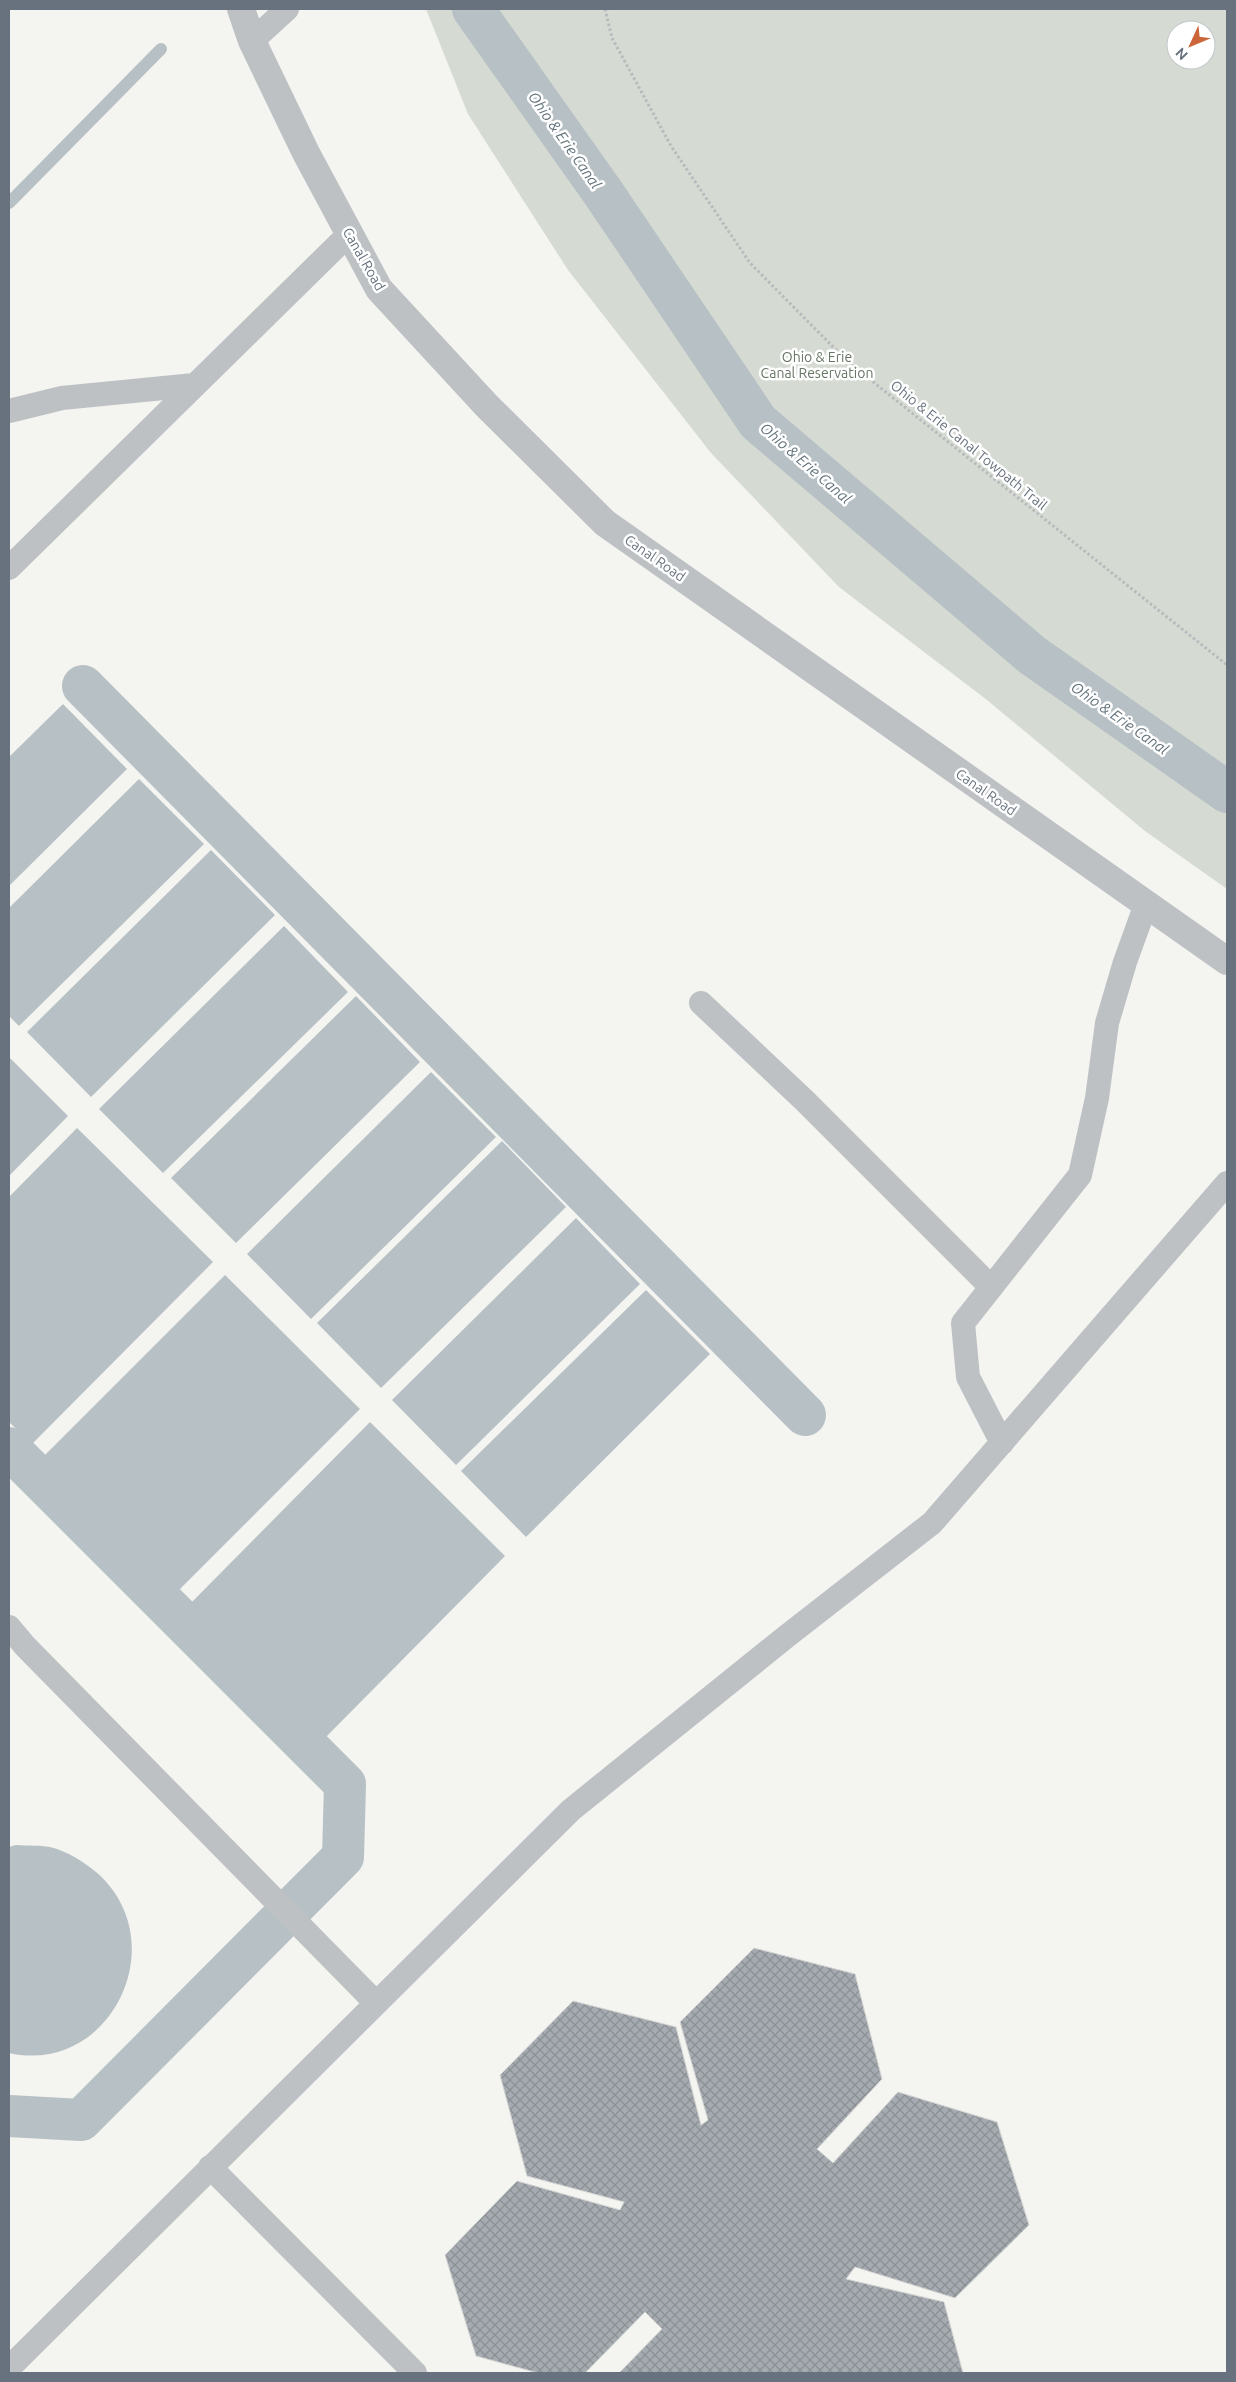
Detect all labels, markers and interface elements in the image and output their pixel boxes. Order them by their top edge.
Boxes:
north arrow [1166,20,1216,70]
text: N [1172,45,1191,63]
water label: Ohio & Erie Canal [525,88,605,192]
street label: Canal Road [340,225,388,293]
park label: Ohio & Erie Canal Reservation [761,349,873,381]
street label: Ohio & Erie Canal Towpath Trail [888,377,1051,513]
water label: Ohio & Erie Canal [757,419,855,508]
street label: Canal Road [622,531,688,585]
water label: Ohio & Erie Canal [1068,678,1172,758]
street label: Canal Road [953,765,1019,819]

